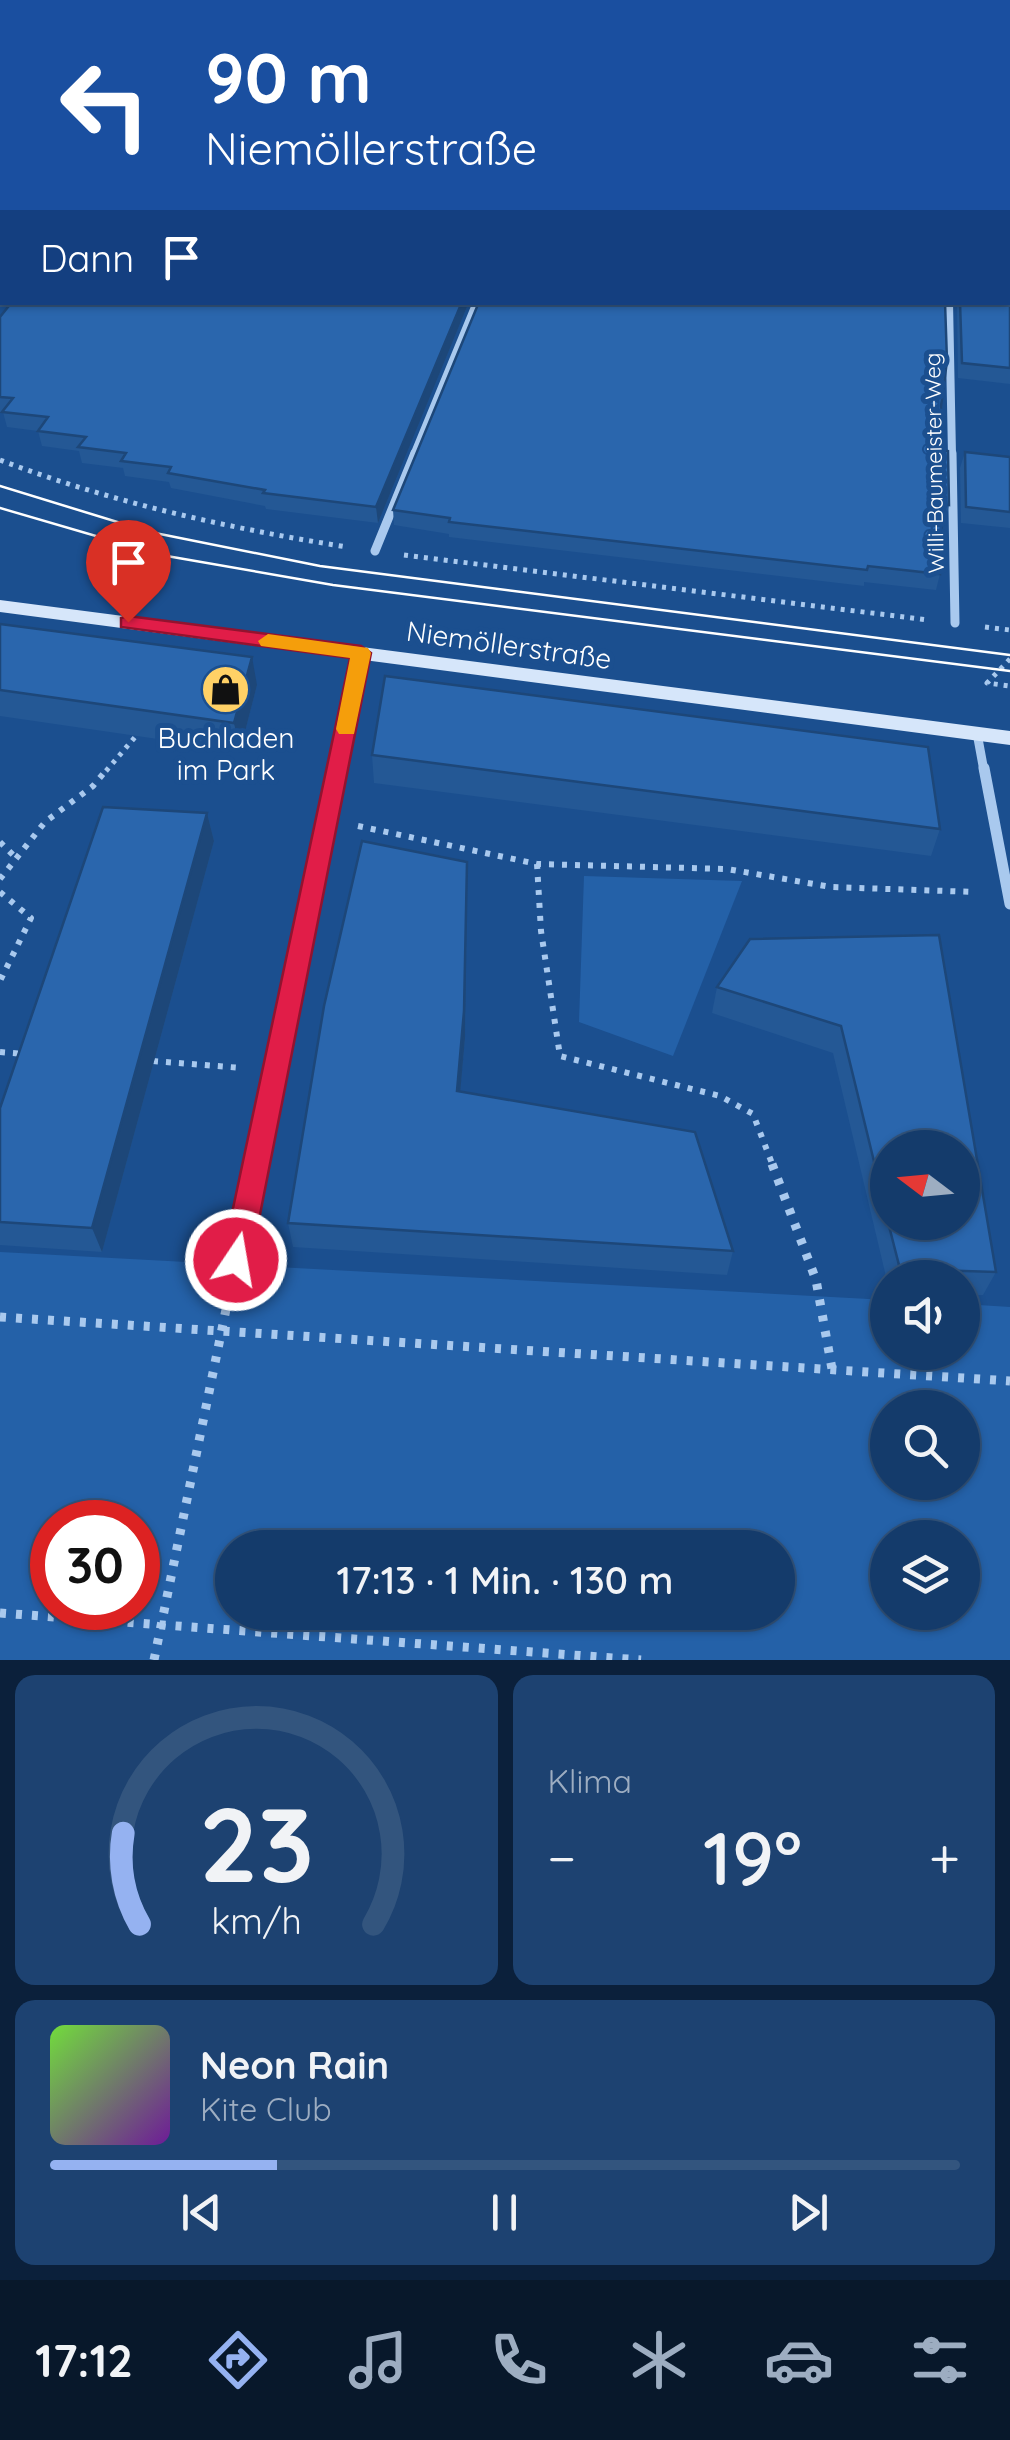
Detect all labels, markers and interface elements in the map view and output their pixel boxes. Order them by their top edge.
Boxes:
text: 90 m [205,33,372,121]
icon: left [40,40,170,170]
text: Niemöllerstraße [205,120,537,176]
icon: arrive [154,230,209,285]
text: Dann [40,234,134,282]
street label: Willi-Baumeister-Weg [918,352,950,574]
pin [86,520,171,623]
icon: arrive [101,535,156,590]
street label: Niemöllerstraße [404,613,614,676]
shop icon: Buchladen im Park [200,664,252,716]
place label: Buchladen im Park [158,720,294,787]
north arrow [870,1130,980,1240]
map controls [870,1130,980,1630]
position arrow [184,1208,288,1312]
button: sound [870,1260,980,1370]
button: search [870,1390,980,1500]
speed limit sign: 30 [30,1500,160,1630]
button: layers [870,1520,980,1630]
text: 17:13 · 1 Min. · 130 m [337,1556,673,1604]
text: Klima [548,1761,632,1801]
text: 23 [199,1778,314,1908]
text: 19° [703,1810,802,1904]
text: − [548,1823,576,1892]
text: + [929,1823,960,1892]
text: km/h [211,1898,302,1943]
text: Neon Rain [200,2041,389,2089]
text: Kite Club [200,2089,332,2129]
icon: previous [174,2185,229,2240]
icon: pause [477,2185,532,2240]
icon: next [781,2185,836,2240]
icon: directions [203,2325,273,2395]
icon: music [343,2325,413,2395]
icon: phone [484,2325,554,2395]
icon: climate [624,2325,694,2395]
icon: car [764,2325,834,2395]
icon: filters [905,2325,975,2395]
text: 17:12 [35,2332,133,2388]

